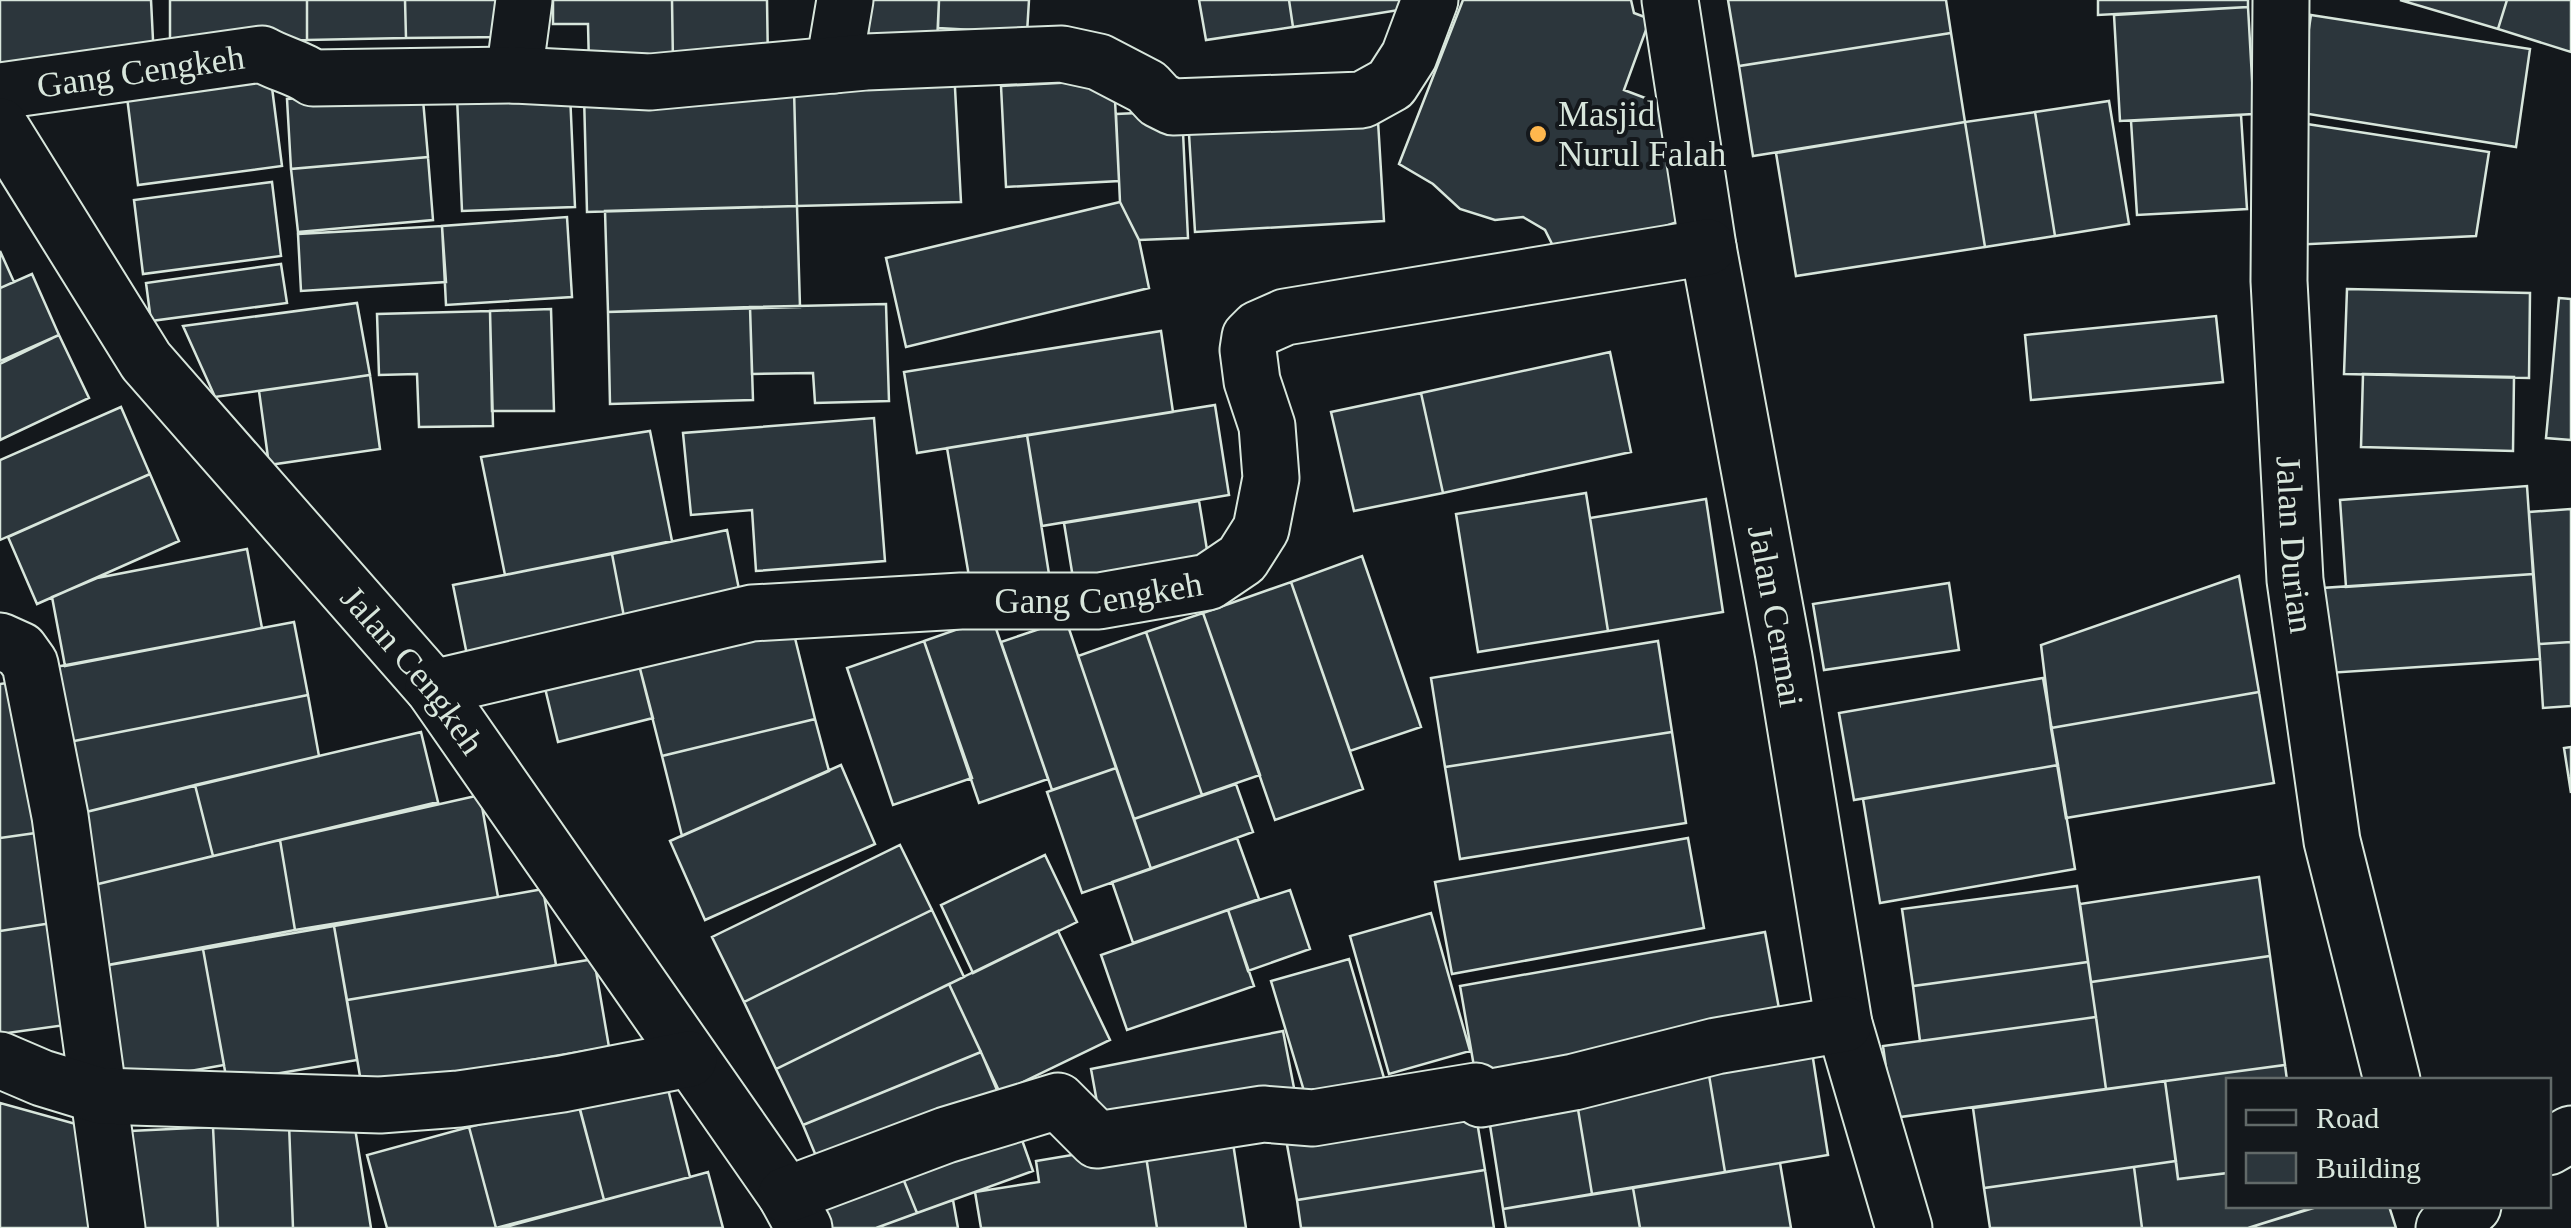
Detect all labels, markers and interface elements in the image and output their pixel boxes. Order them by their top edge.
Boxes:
street label: Gang Cengkeh [34,38,247,106]
place label: Masjid Nurul Falah [1558,95,1727,174]
marker: Masjid Nurul Falah [1527,123,1549,145]
street label: Jalan Durian [2268,455,2321,636]
street label: Jalan Cermai [1740,522,1811,710]
street label: Gang Cengkeh [994,564,1206,621]
street label: Jalan Cengkeh [333,578,492,762]
legend [2226,1078,2551,1208]
text: Road [2316,1101,2379,1134]
text: Building [2316,1151,2421,1184]

